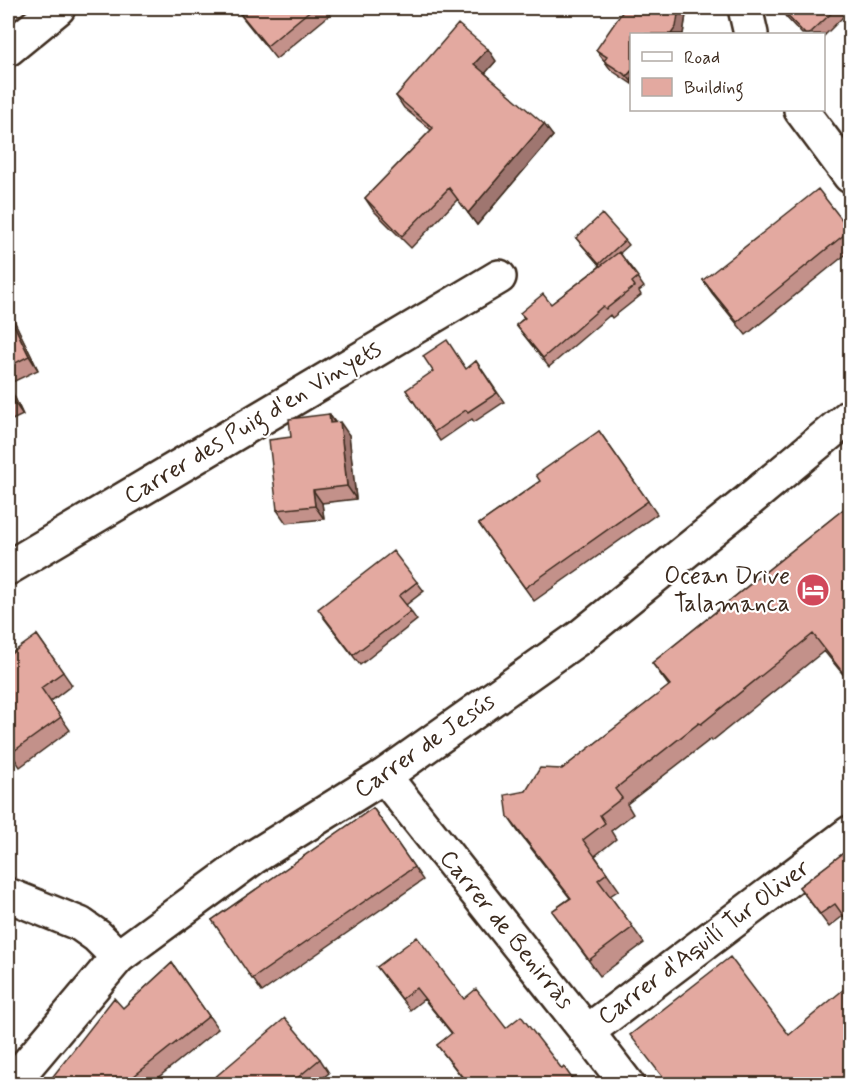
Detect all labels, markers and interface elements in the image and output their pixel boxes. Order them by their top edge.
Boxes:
legend [630,33,825,111]
text: Road [684,46,720,70]
text: Building [684,76,744,102]
street label: Carrer des Puig d'en Vinyets [119,334,389,515]
place label: Ocean Drive Talamanca [664,561,790,620]
hotel icon: Ocean Drive Talamanca [795,572,831,608]
street label: Carrer de Jesús [349,686,502,806]
street label: Carrer de Benirràs [432,844,580,1017]
street label: Carrer d'Aquilí Tur Oliver [592,853,816,1033]

